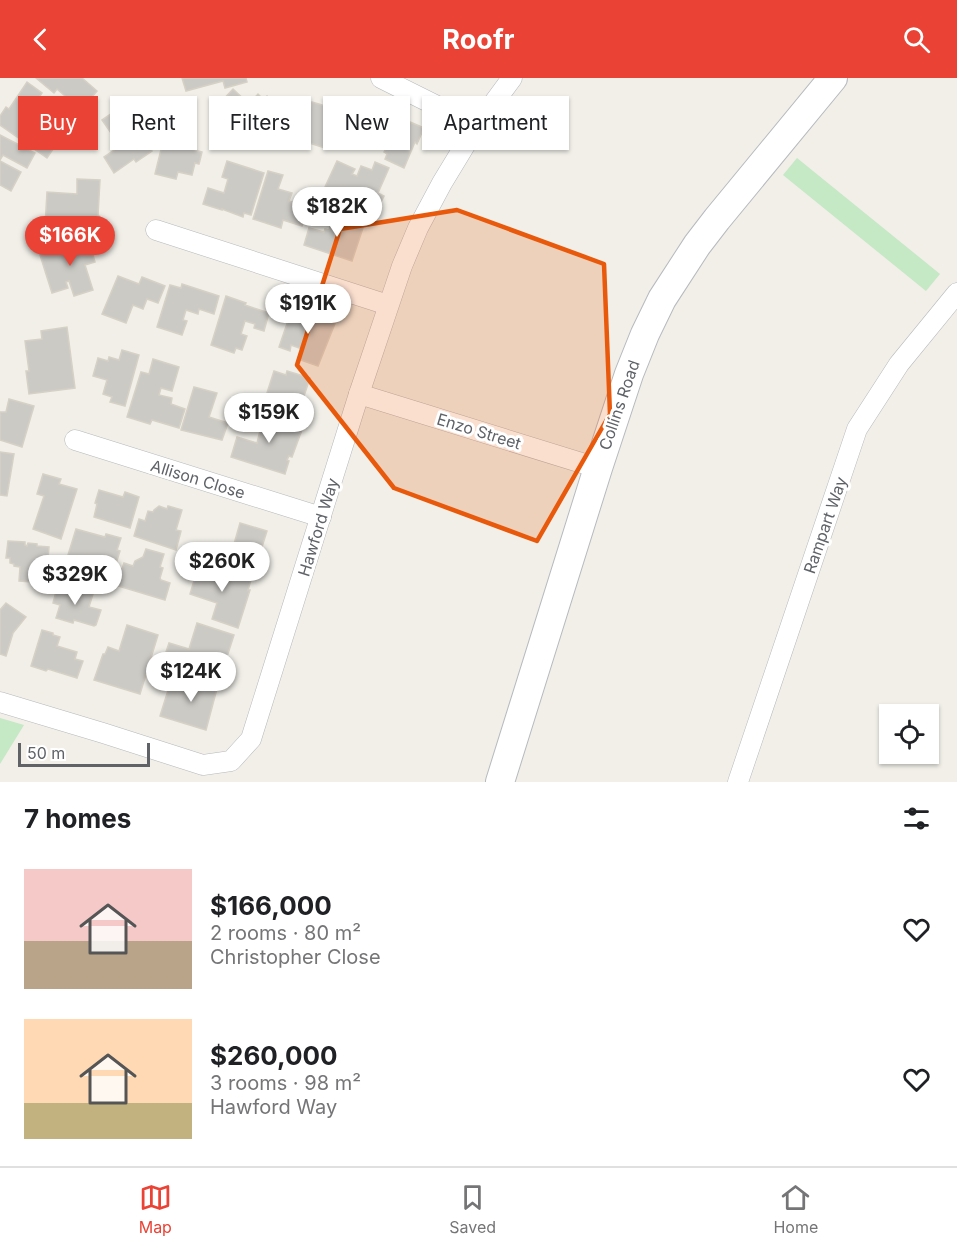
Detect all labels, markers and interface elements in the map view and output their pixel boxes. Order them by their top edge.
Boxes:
icon: back [24,23,57,56]
text: Roofr [442,23,515,56]
icon: search [900,23,933,56]
chip: Buy [18,96,98,150]
chip: Rent [110,96,197,150]
chip: Filters [209,96,311,150]
chip: New [323,96,410,150]
chip: Apartment [422,96,569,150]
pin: $182K [295,187,379,238]
text: $182K [306,194,368,218]
pin: $166K [28,216,112,267]
text: $166K [39,223,101,247]
pin: $191K [266,284,350,335]
text: $191K [279,291,337,315]
street label: Collins Road [594,357,644,453]
pin: $159K [227,393,311,444]
text: $159K [238,400,300,424]
street label: Enzo Street [435,409,523,453]
street label: Allison Close [148,455,248,503]
street label: Rampart Way [799,474,851,576]
street label: Hawford Way [294,475,342,579]
pin: $260K [180,542,264,593]
text: $260K [189,549,255,573]
pin: $329K [33,555,117,606]
text: $329K [42,562,108,586]
pin: $124K [149,652,233,703]
text: $124K [160,659,222,683]
map controls [879,704,939,764]
button: locate [879,704,939,764]
scale bar [18,740,150,768]
text: 50 m [27,743,65,763]
icon: filters [900,802,933,835]
text: 7 homes [24,803,131,834]
text: $166,000 [210,890,332,921]
icon: home [72,893,144,965]
icon: heart [900,913,933,946]
text: 2 rooms · 80 m² [210,921,361,945]
text: Christopher Close [210,945,381,969]
text: $260,000 [210,1040,338,1071]
icon: home [72,1043,144,1115]
icon: heart [900,1063,933,1096]
text: 3 rooms · 98 m² [210,1071,361,1095]
text: Hawford Way [210,1095,337,1119]
tab: Map [139,1181,172,1237]
tab: Saved [449,1181,496,1237]
tab: Home [773,1181,818,1237]

